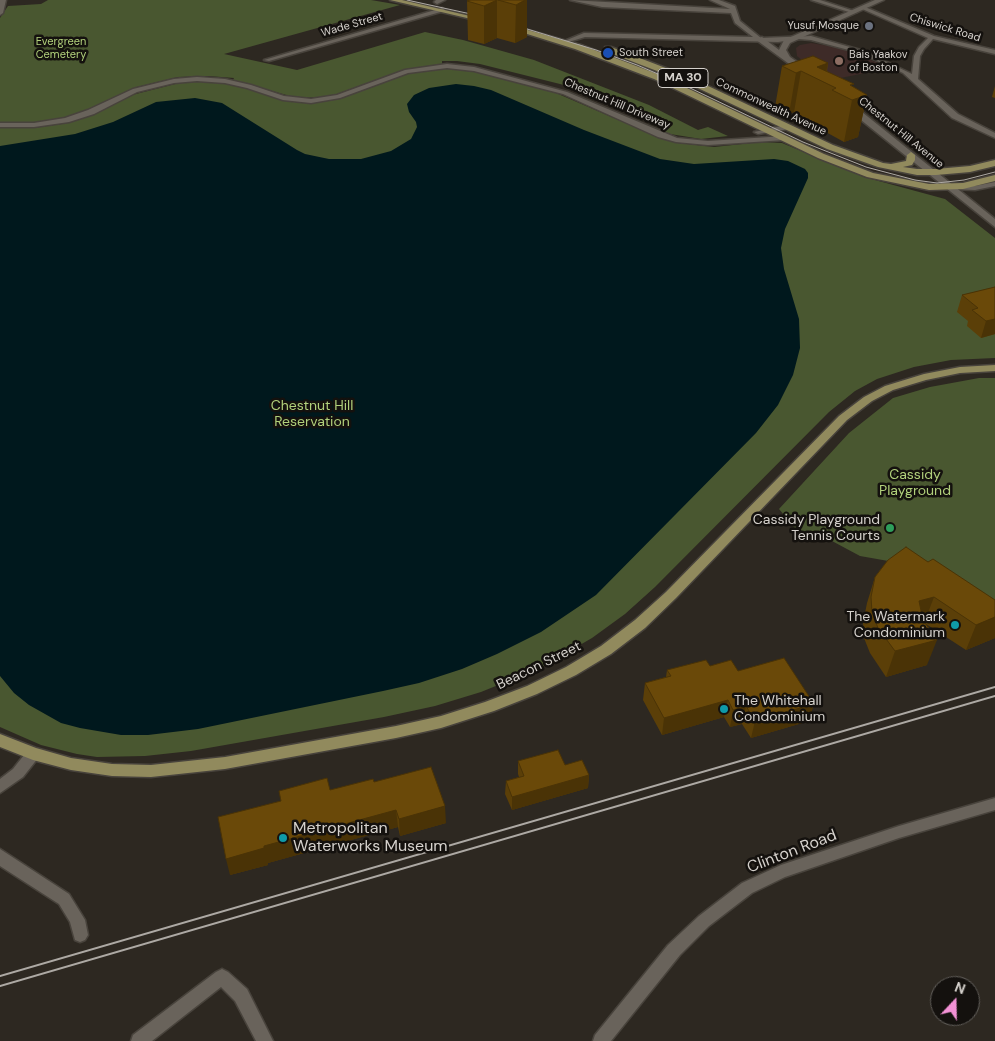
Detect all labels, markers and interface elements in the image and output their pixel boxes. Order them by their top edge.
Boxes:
street label: Wade Street [320,10,384,40]
street label: Chiswick Road [908,11,982,45]
place label: Yusuf Mosque [787,19,859,33]
marker: Yusuf Mosque [863,20,875,32]
park label: Evergreen Cemetery [36,35,86,61]
marker: South Street [601,46,615,60]
place label: South Street [619,46,683,60]
place label: Bais Yaakov of Boston [849,48,907,74]
marker: Bais Yaakov of Boston [833,55,845,67]
road number: MA 30 [658,68,708,88]
street label: Chestnut Hill Driveway [562,76,672,132]
street label: Commonwealth Avenue [714,76,828,138]
street label: Chestnut Hill Avenue [856,95,946,171]
park label: Chestnut Hill Reservation [271,398,353,431]
park label: Cassidy Playground [879,467,951,500]
place label: Cassidy Playground Tennis Courts [753,512,880,544]
marker: Cassidy Playground Tennis Courts [884,522,896,534]
place label: The Watermark Condominium [846,609,945,642]
marker: The Watermark Condominium [949,619,961,631]
street label: Beacon Street [494,638,584,694]
place label: The Whitehall Condominium [734,693,825,726]
marker: The Whitehall Condominium [718,703,730,715]
place label: Metropolitan Waterworks Museum [293,819,448,857]
street label: Clinton Road [745,826,839,878]
marker: Metropolitan Waterworks Museum [277,832,289,844]
north arrow [930,976,980,1026]
text: N [952,978,968,998]

